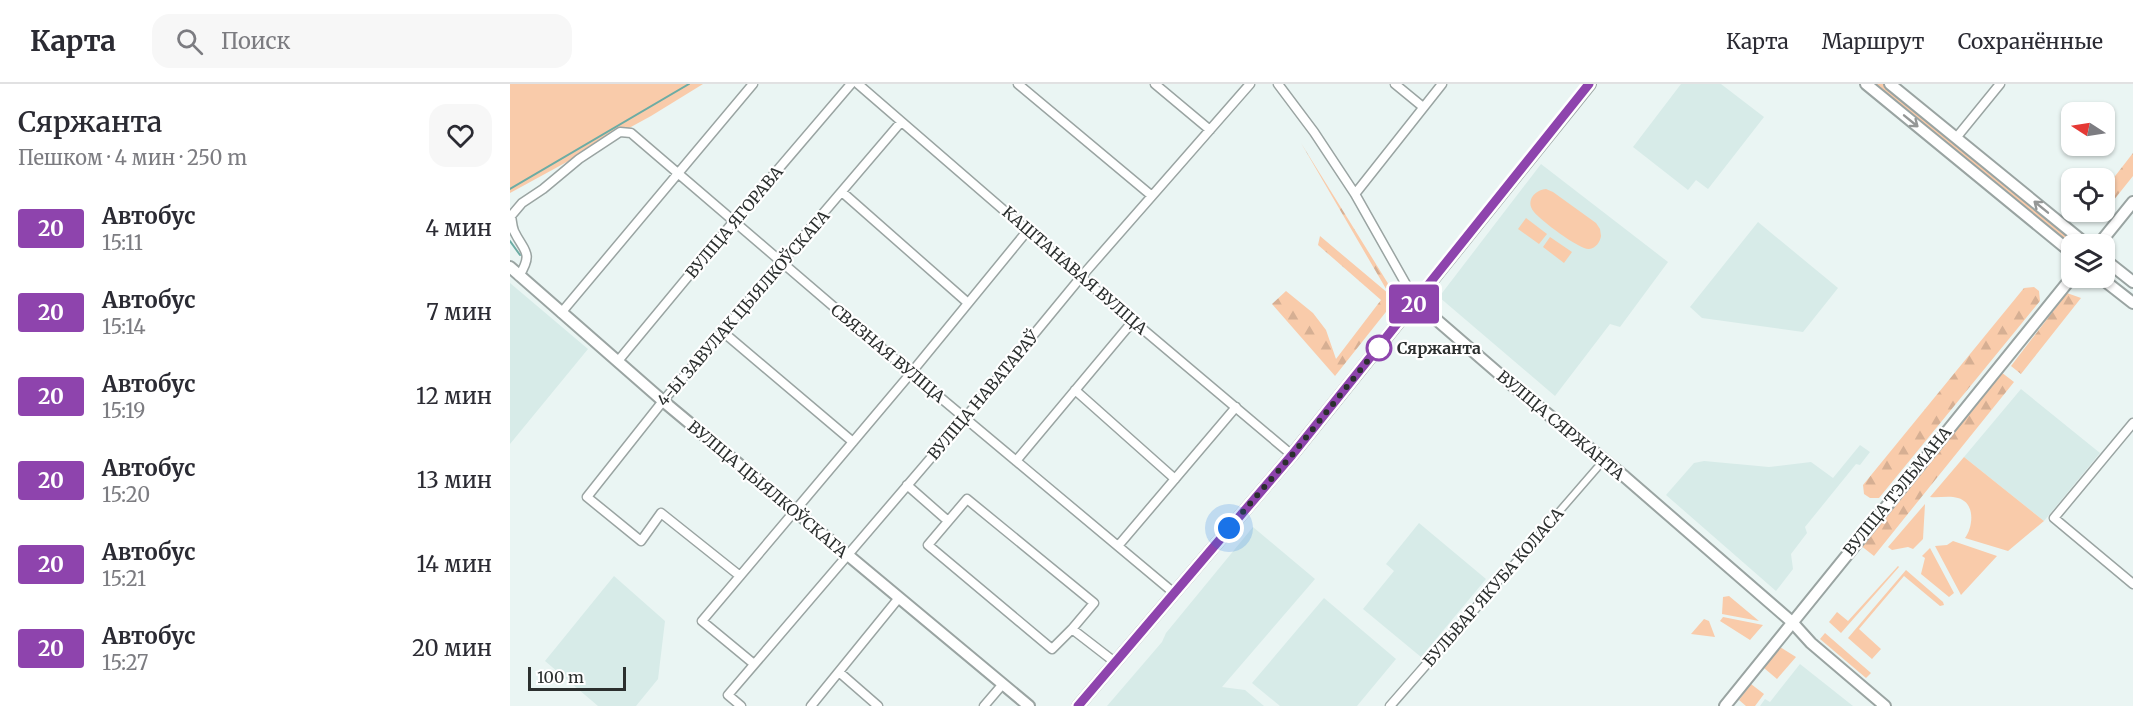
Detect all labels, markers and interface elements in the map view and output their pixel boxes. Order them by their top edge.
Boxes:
search box [152,14,572,68]
text: Карта [30,23,116,59]
icon: search [173,25,206,58]
text: Поиск [221,27,291,55]
text: Карта [1726,28,1789,55]
text: Маршрут [1822,28,1925,55]
text: Сохранённые [1958,28,2103,55]
north arrow [2061,102,2115,156]
map controls [2061,102,2115,288]
text: Сяржанта [18,104,162,140]
button: heart [429,104,492,167]
one-way arrow [1903,114,1918,128]
text: Пешком · 4 мин · 250 m [18,145,247,170]
street label: ВУЛІЦА ЯГОРАВА [681,161,787,282]
button: locate [2061,168,2115,222]
one-way arrow [2033,201,2049,214]
text: Автобус [102,202,195,230]
street label: КАШТАНАВАЯ ВУЛІЦА [998,202,1152,339]
street label: 4-Ы ЗАВУЛАК ЦЫЯЛКОЎСКАГА [653,205,834,410]
text: 4 мин [425,214,492,242]
text: 20 [38,215,64,242]
text: 15:11 [102,230,143,255]
button: layers [2061,234,2115,288]
line badge: 20 [1387,284,1441,324]
text: Автобус [102,286,195,314]
text: 20 [1401,291,1427,318]
text: 7 мин [426,298,492,326]
text: 20 [38,299,64,326]
street label: СВЯЗНАЯ ВУЛІЦА [827,299,950,407]
text: 15:14 [102,314,145,339]
street label: ВУЛІЦА НАВАТАРАЎ [923,326,1043,464]
marker: Сяржанта [1366,335,1392,361]
place label: Сяржанта [1397,338,1481,358]
street label: ВУЛІЦА СЯРЖАНТА [1493,366,1629,485]
text: Автобус [102,370,195,398]
text: 12 мин [416,382,492,410]
text: 20 [38,383,64,410]
text: 15:19 [102,398,145,423]
street label: ВУЛІЦА ЦЫЯЛКОЎСКАГА [684,416,853,562]
street label: ВУЛІЦА ТЭЛЬМАНА [1839,422,1956,560]
text: Автобус [102,454,195,482]
text: 13 мин [417,466,492,494]
text: 20 [38,467,64,494]
text: 15:20 [102,482,150,507]
street label: БУЛЬВАР ЯКУБА КОЛАСА [1419,503,1568,670]
your location [1214,513,1244,543]
text: Автобус [102,538,195,566]
text: 14 мин [416,550,492,578]
text: 20 [38,551,64,578]
text: 15:21 [102,566,146,591]
text: Автобус [102,622,195,650]
text: 20 мин [412,634,492,662]
text: 20 [38,635,64,662]
text: 15:27 [102,650,148,675]
scale bar [528,664,626,692]
text: 100 m [537,667,584,687]

